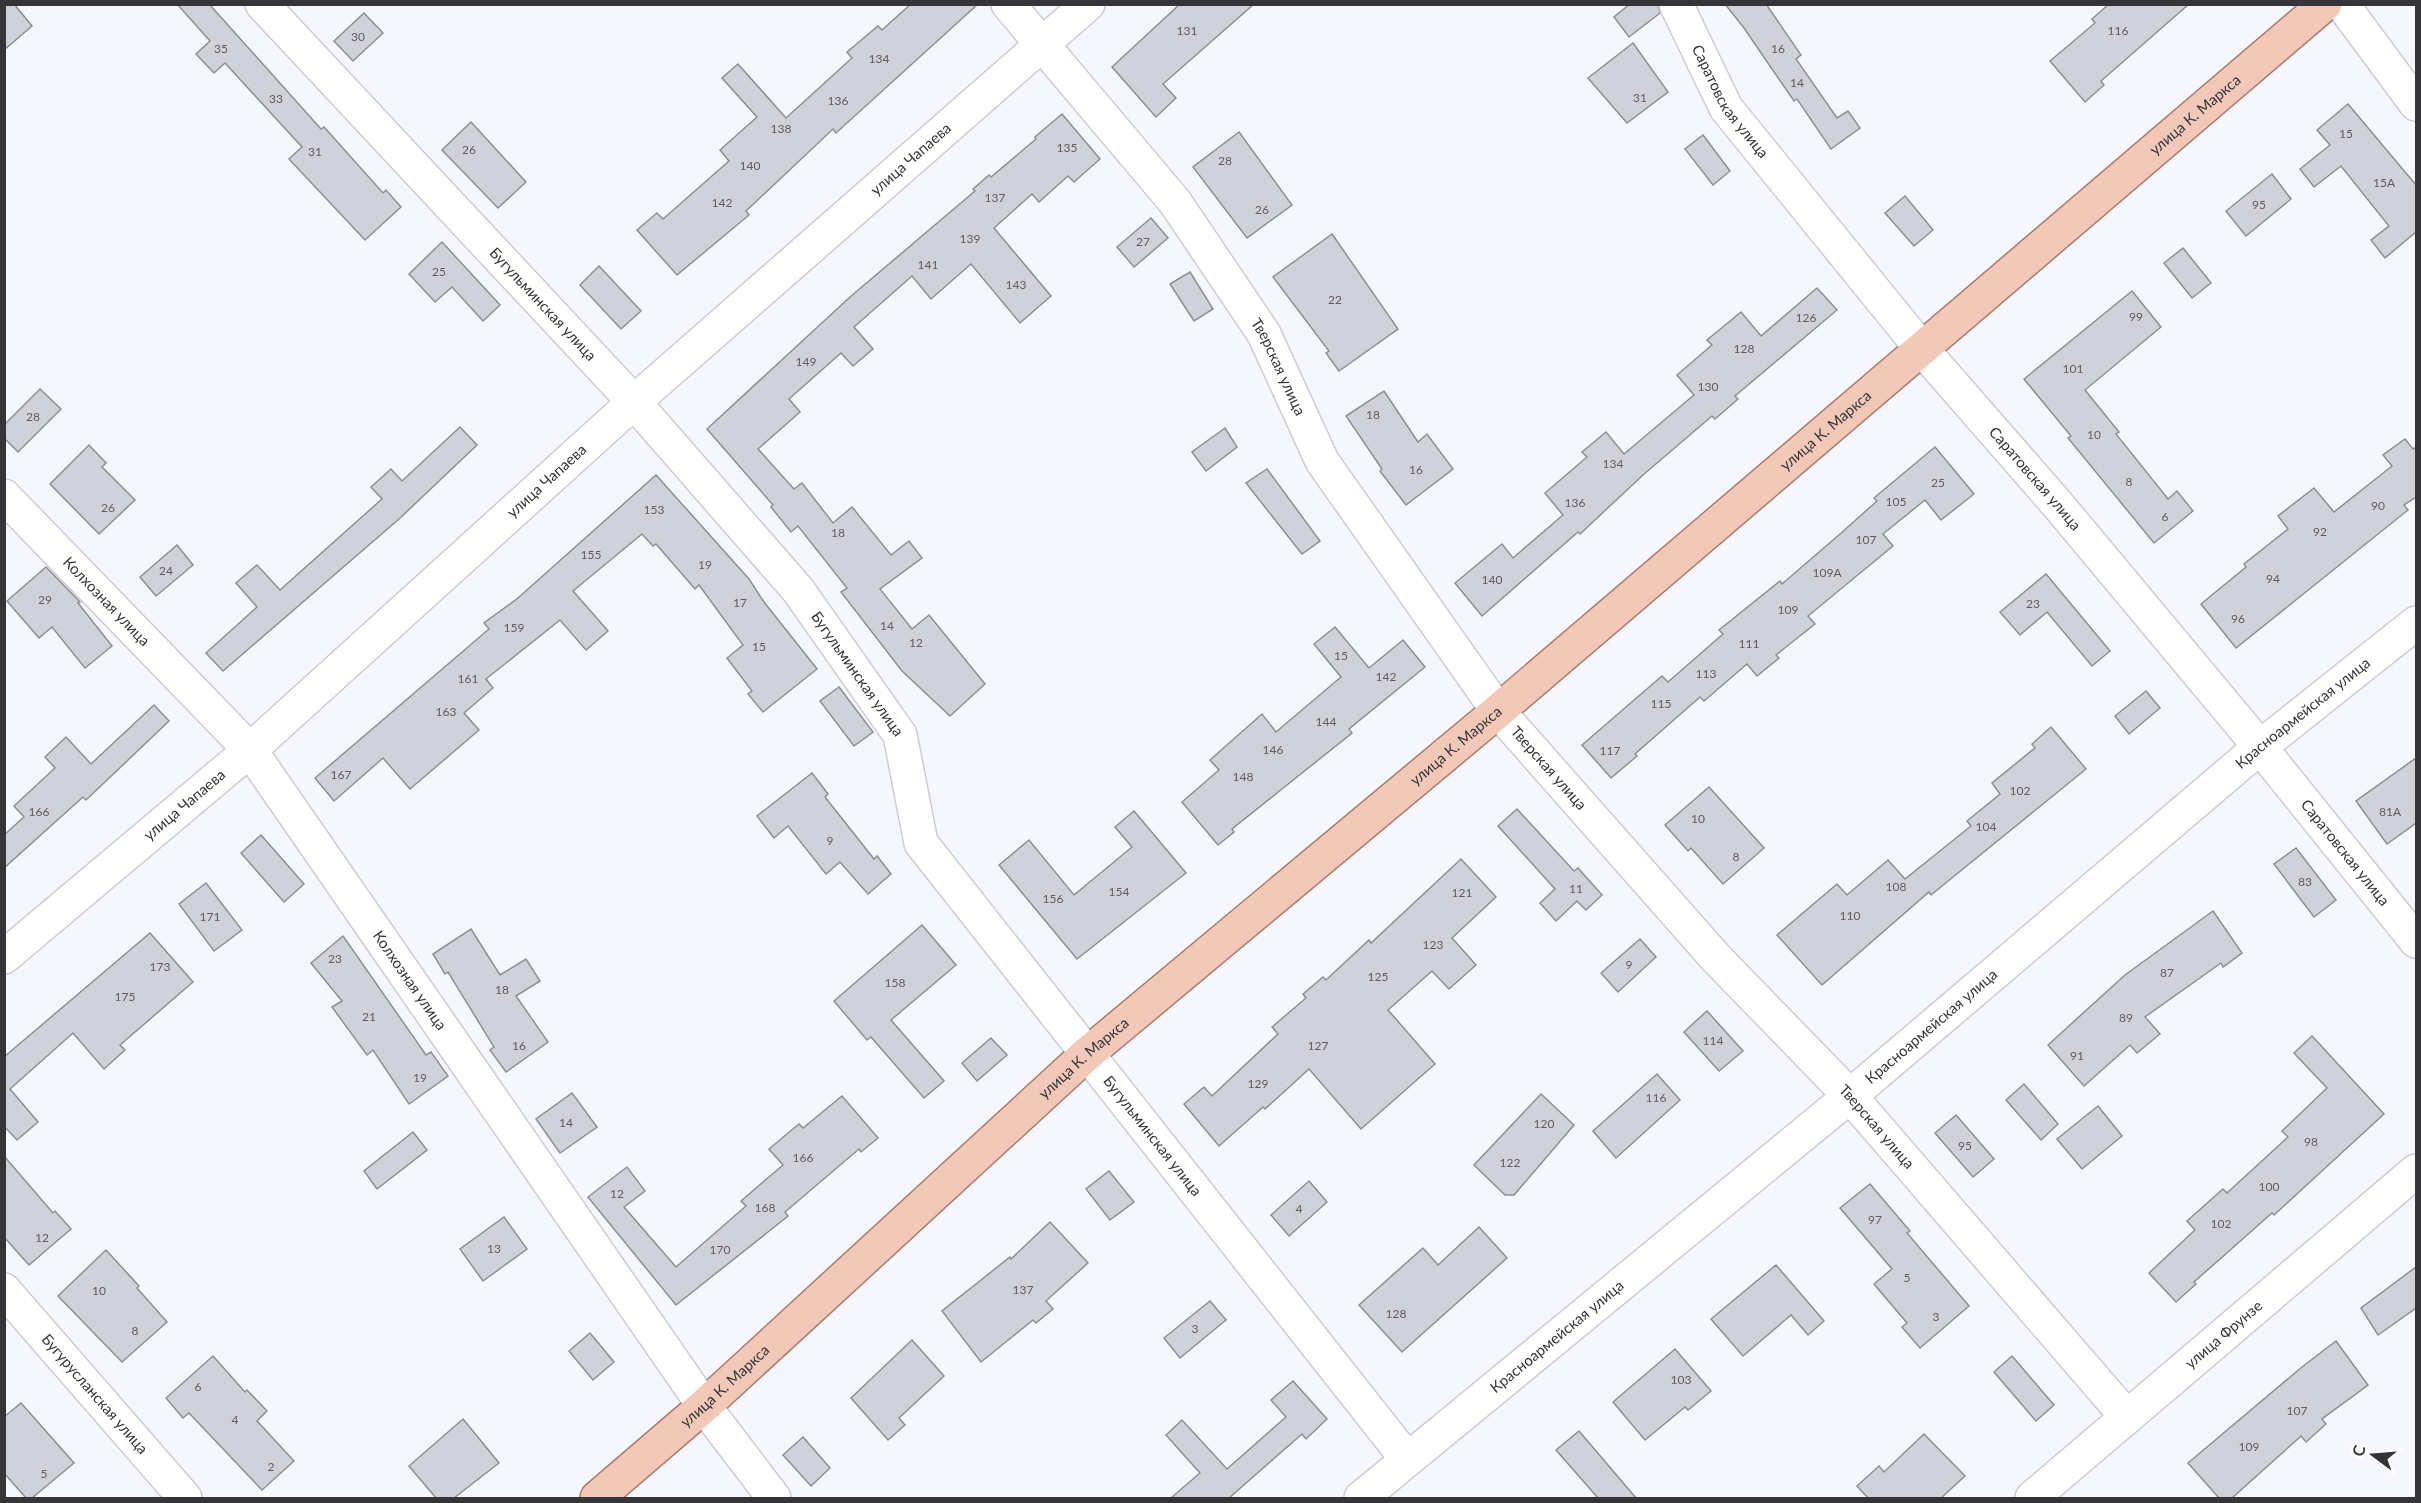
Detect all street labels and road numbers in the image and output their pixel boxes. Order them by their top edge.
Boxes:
street label: Саратовская улица [1689,42,1773,161]
street label: улица К. Маркса [2145,70,2244,158]
street label: улица Чапаева [866,118,954,198]
street label: Бугульминская улица [486,243,601,364]
street label: Тверская улица [1248,314,1310,418]
street label: улица К. Маркса [1776,386,1874,474]
street label: Саратовская улица [1986,423,2085,534]
street label: улица Чапаева [503,440,589,521]
street label: Колхозная улица [60,553,154,649]
street label: Бугульминская улица [808,608,908,739]
street label: Красноармейская улица [2231,653,2373,772]
street label: улица К. Маркса [1406,702,1505,789]
street label: Тверская улица [1508,722,1591,813]
street label: улица Чапаева [140,765,228,844]
street label: Саратовская улица [2298,795,2394,909]
street label: Колхозная улица [370,927,451,1033]
street label: Красноармейская улица [1861,965,2000,1087]
street label: улица К. Маркса [1034,1013,1132,1102]
street label: Бугульминская улица [1100,1072,1206,1199]
street label: Тверская улица [1836,1080,1919,1172]
street label: Красноармейская улица [1486,1276,1627,1396]
street label: улица Фрунзе [2181,1296,2265,1372]
street label: Бугурусланская улица [38,1330,152,1457]
street label: улица К. Маркса [676,1341,773,1430]

